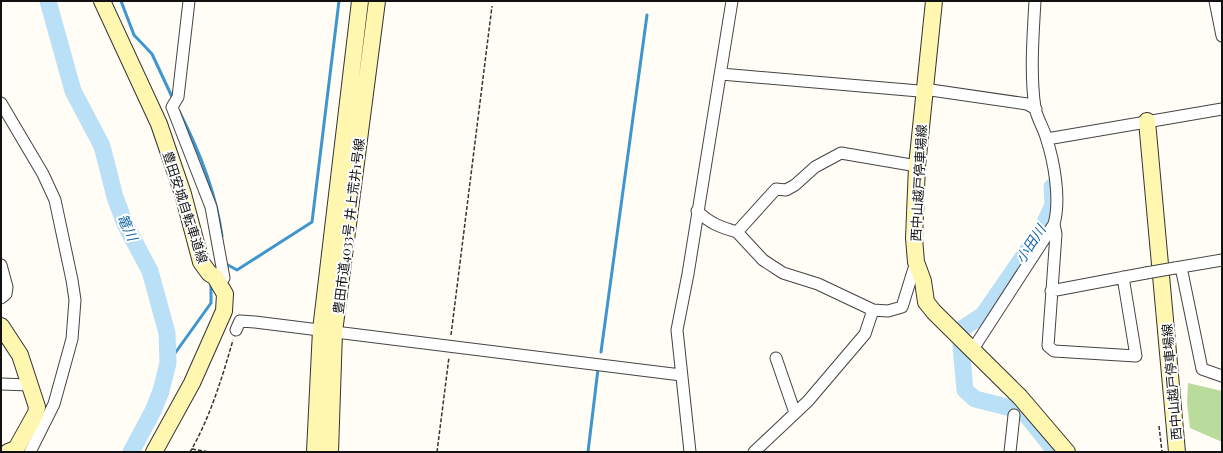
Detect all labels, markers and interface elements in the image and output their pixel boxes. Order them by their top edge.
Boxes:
street label: 西中山越戸停車場線 [906,124,930,242]
street label: 豊田市道4033号 井上荒井1号線 [329,137,367,315]
street label: 豊田安城自転車道線 [160,149,212,265]
water label: 篭川 [113,210,143,246]
water label: 小田川 [1011,220,1050,267]
street label: 西中山越戸停車場線 [1157,323,1185,441]

